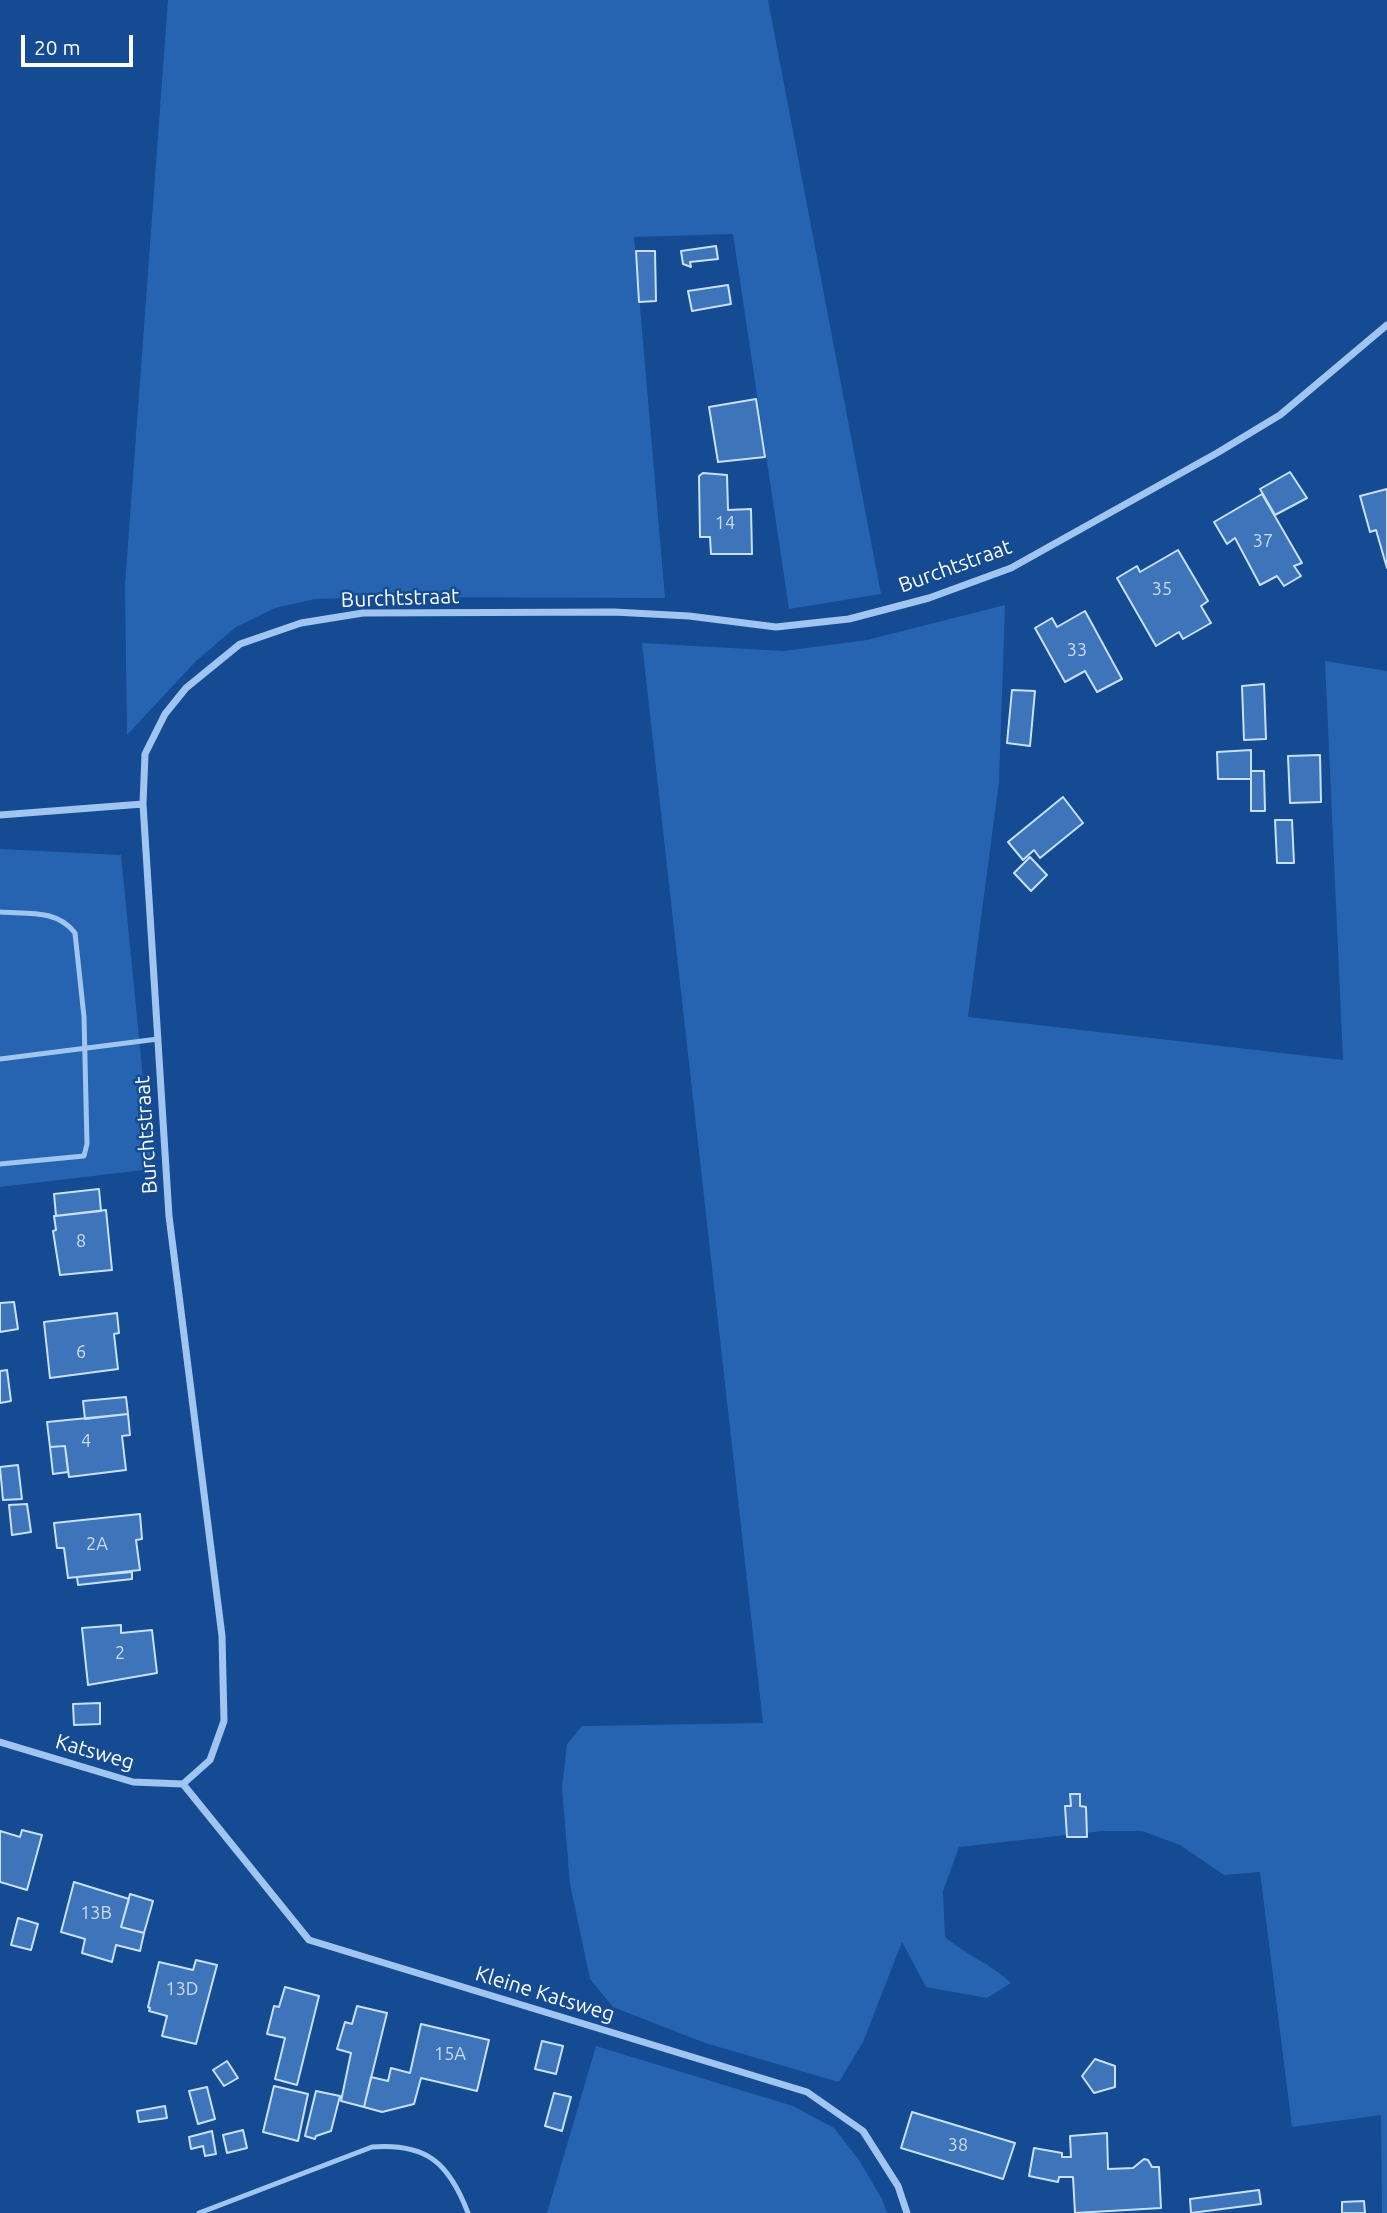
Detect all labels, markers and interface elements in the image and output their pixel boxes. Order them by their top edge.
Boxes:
scale bar [24,21,136,65]
text: 20 m [34,35,81,59]
house number: 14 [715,512,735,534]
house number: 37 [1253,530,1273,552]
street label: Burchtstraat [895,534,1015,598]
house number: 35 [1152,578,1172,600]
street label: Burchtstraat [340,583,460,613]
house number: 33 [1067,639,1087,661]
street label: Burchtstraat [129,1075,163,1195]
house number: 8 [76,1230,86,1252]
house number: 6 [76,1341,86,1363]
house number: 4 [81,1430,91,1452]
house number: 2A [86,1533,108,1555]
house number: 2 [115,1642,125,1664]
street label: Katsweg [53,1729,137,1775]
house number: 13B [80,1902,112,1924]
street label: Kleine Katsweg [472,1961,618,2027]
house number: 13D [165,1978,199,2000]
house number: 15A [434,2043,466,2065]
house number: 38 [948,2134,968,2156]

